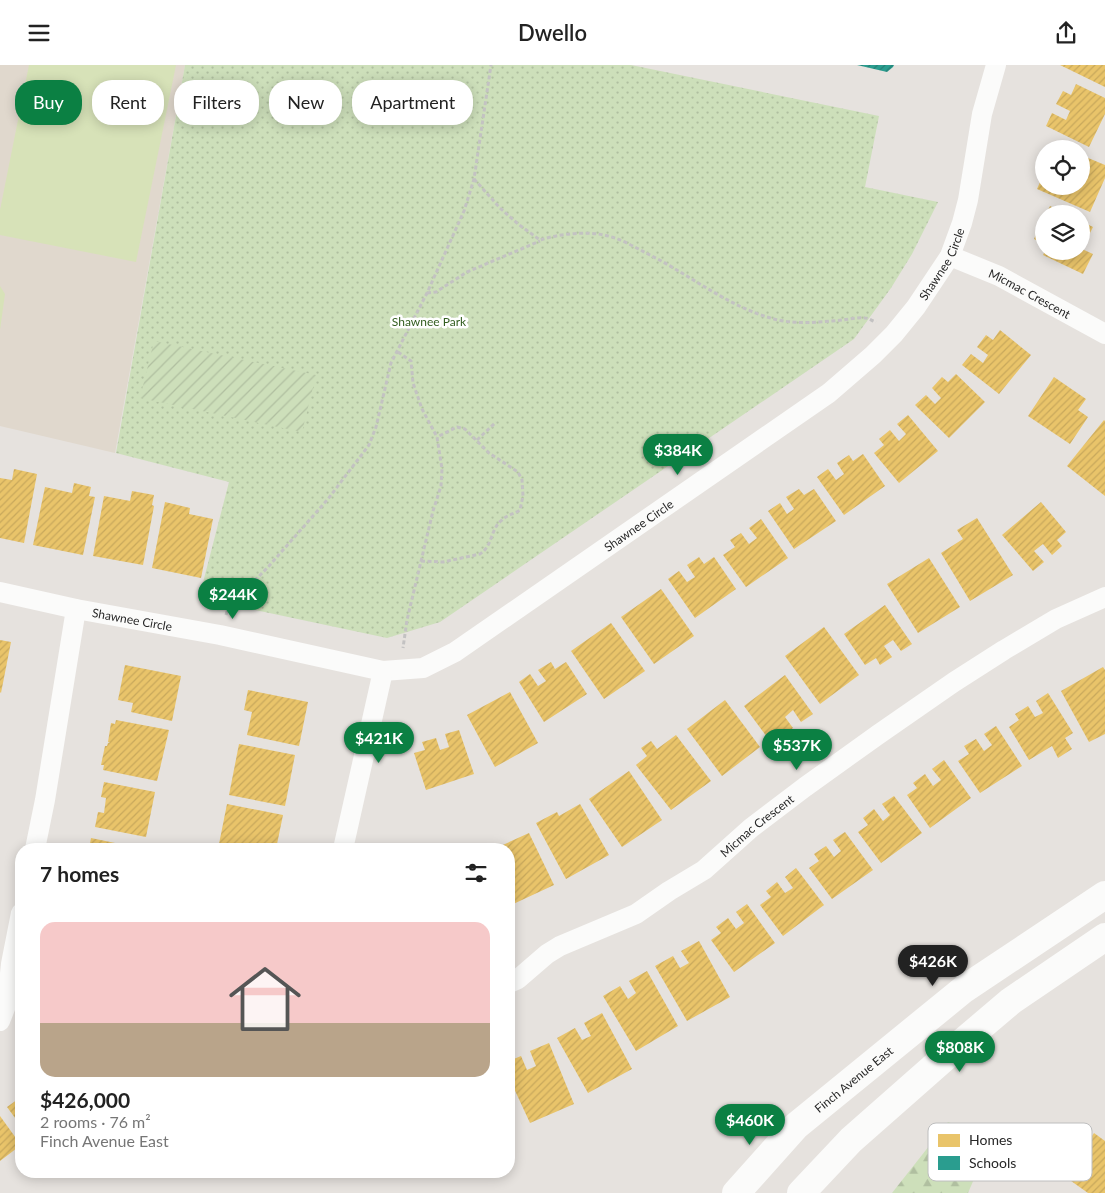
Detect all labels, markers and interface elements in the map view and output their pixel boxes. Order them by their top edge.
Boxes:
icon: menu [25,19,53,47]
text: Dwello [518,19,587,46]
icon: share [1052,19,1080,47]
chip: Buy [15,80,82,125]
chip: Rent [92,80,164,125]
chip: Filters [174,80,259,125]
chip: New [269,80,342,125]
chip: Apartment [352,80,473,125]
map controls [1035,140,1090,260]
button: locate [1035,140,1090,195]
button: layers [1035,205,1090,260]
street label: Shawnee Circle [915,226,967,303]
street label: Micmac Crescent [987,265,1074,322]
park label: Shawnee Park [392,314,467,329]
pin: $384K [643,433,713,476]
text: $384K [654,440,702,459]
street label: Shawnee Circle [601,496,676,554]
pin: $244K [198,577,268,620]
text: $244K [209,584,257,603]
street label: Shawnee Circle [91,605,173,634]
pin: $421K [344,721,414,764]
text: $421K [355,728,403,747]
pin: $537K [762,729,832,771]
text: $537K [773,735,821,754]
street label: Micmac Crescent [717,790,797,860]
icon: filters [462,859,490,887]
text: 7 homes [40,861,119,886]
pin: $426K [898,945,968,987]
text: $426K [909,951,957,970]
icon: home [220,954,310,1044]
pin: $808K [925,1031,995,1073]
text: $808K [936,1037,984,1056]
street label: Finch Avenue East [811,1042,896,1116]
text: $426,000 [40,1087,130,1112]
pin: $460K [715,1103,785,1146]
text: $460K [726,1110,774,1129]
text: 2 rooms · 76 m² [40,1112,151,1131]
legend [928,1123,1092,1181]
text: Finch Avenue East [40,1131,169,1150]
text: Homes [969,1131,1012,1148]
text: Schools [969,1154,1016,1171]

